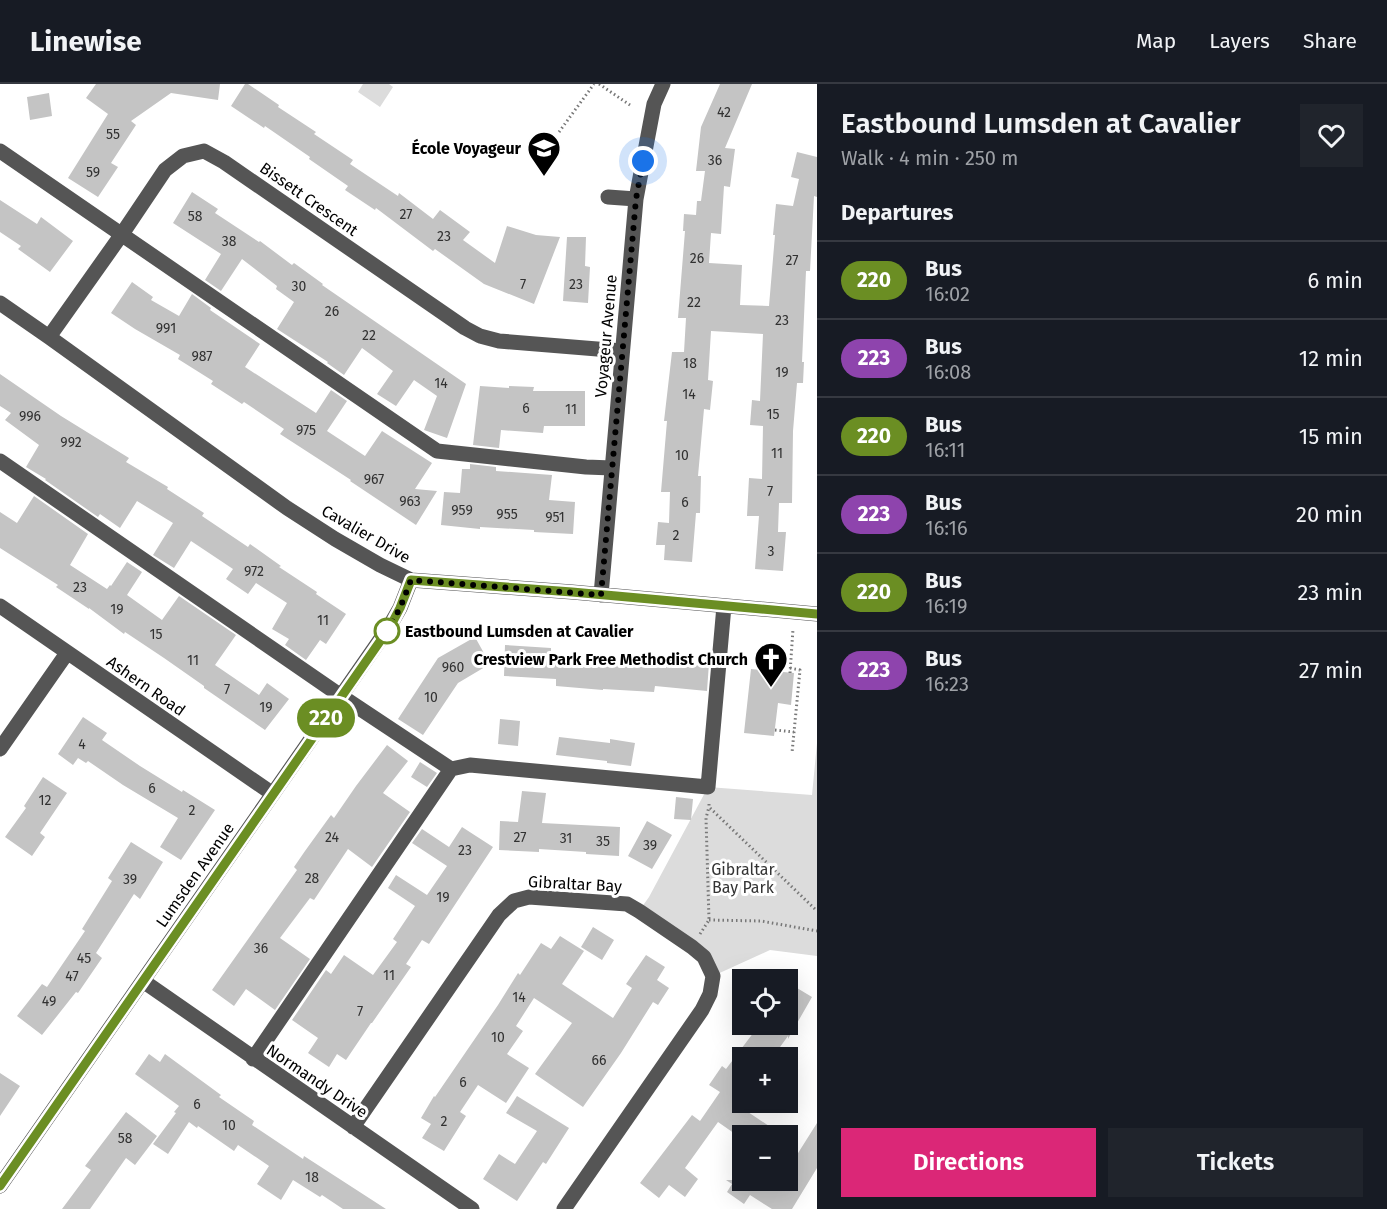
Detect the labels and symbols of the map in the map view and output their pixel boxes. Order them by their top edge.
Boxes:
house number: 42 [717,104,731,121]
house number: 55 [106,126,120,143]
school or university icon: École Voyageur [526,130,562,177]
place label: École Voyageur [412,138,522,158]
your location [628,146,658,176]
house number: 36 [708,152,722,169]
street label: Bissett Crescent [256,158,362,240]
house number: 59 [86,164,100,181]
house number: 27 [399,206,413,223]
house number: 58 [188,208,203,225]
house number: 23 [437,228,451,245]
house number: 38 [222,233,237,250]
house number: 26 [690,250,704,267]
house number: 27 [785,252,799,269]
street label: Voyageur Avenue [591,274,621,398]
house number: 7 [520,276,526,293]
house number: 23 [569,276,583,293]
house number: 30 [292,278,307,295]
house number: 22 [687,294,701,311]
house number: 26 [325,303,339,320]
house number: 23 [775,312,789,329]
house number: 991 [156,320,176,337]
house number: 22 [362,327,376,344]
house number: 987 [191,348,213,365]
house number: 18 [683,355,697,372]
house number: 19 [775,364,789,381]
house number: 14 [434,375,448,392]
house number: 14 [682,386,696,403]
house number: 6 [522,400,530,417]
house number: 11 [565,401,577,418]
house number: 15 [766,406,780,423]
house number: 996 [19,408,41,425]
house number: 975 [296,422,316,439]
house number: 992 [60,434,82,451]
house number: 11 [771,445,783,462]
house number: 10 [675,447,689,464]
house number: 967 [364,471,384,488]
house number: 7 [767,483,773,500]
house number: 963 [399,493,421,510]
house number: 6 [681,494,689,511]
street label: Cavalier Drive [318,501,414,567]
house number: 959 [451,502,473,519]
house number: 955 [496,506,518,523]
house number: 951 [545,509,565,526]
house number: 2 [673,527,680,544]
house number: 3 [768,543,775,560]
house number: 972 [244,563,264,580]
house number: 23 [73,579,87,596]
house number: 19 [110,601,124,618]
house number: 11 [317,612,329,629]
marker: Eastbound Lumsden at Cavalier [374,618,400,644]
place label: Eastbound Lumsden at Cavalier [405,622,634,641]
house number: 15 [149,626,163,643]
church icon: Crestview Park Free Methodist Church [753,641,789,688]
place label: Crestview Park Free Methodist Church [474,650,748,669]
street label: Ashern Road [103,652,189,720]
house number: 11 [187,652,199,669]
house number: 960 [442,659,464,676]
house number: 7 [224,681,230,698]
house number: 10 [424,689,438,706]
line badge: 220 [292,698,360,738]
house number: 19 [259,699,273,716]
house number: 4 [78,736,86,753]
house number: 6 [148,780,156,797]
house number: 12 [39,792,52,809]
house number: 2 [189,802,196,819]
street label: Lumsden Avenue [152,819,238,931]
house number: 24 [325,829,340,846]
house number: 27 [513,829,527,846]
house number: 31 [560,830,572,847]
house number: 35 [596,833,610,850]
house number: 39 [643,837,657,854]
house number: 23 [458,842,472,859]
park label: Gibraltar Bay Park [711,860,776,897]
house number: 28 [305,870,320,887]
house number: 39 [123,871,137,888]
street label: Gibraltar Bay [528,872,622,896]
house number: 19 [436,889,450,906]
house number: 36 [254,940,268,957]
house number: 45 [77,950,91,967]
house number: 11 [383,967,395,984]
house number: 47 [65,968,79,985]
house number: 14 [512,989,526,1006]
house number: 49 [42,993,56,1010]
house number: 7 [357,1003,363,1020]
house number: 10 [491,1029,505,1046]
street label: Normandy Drive [263,1040,371,1122]
house number: 66 [592,1052,606,1069]
house number: 6 [459,1074,467,1091]
house number: 6 [193,1096,201,1113]
house number: 2 [441,1113,448,1130]
house number: 10 [222,1117,236,1134]
house number: 58 [118,1130,133,1147]
house number: 18 [305,1169,319,1186]

